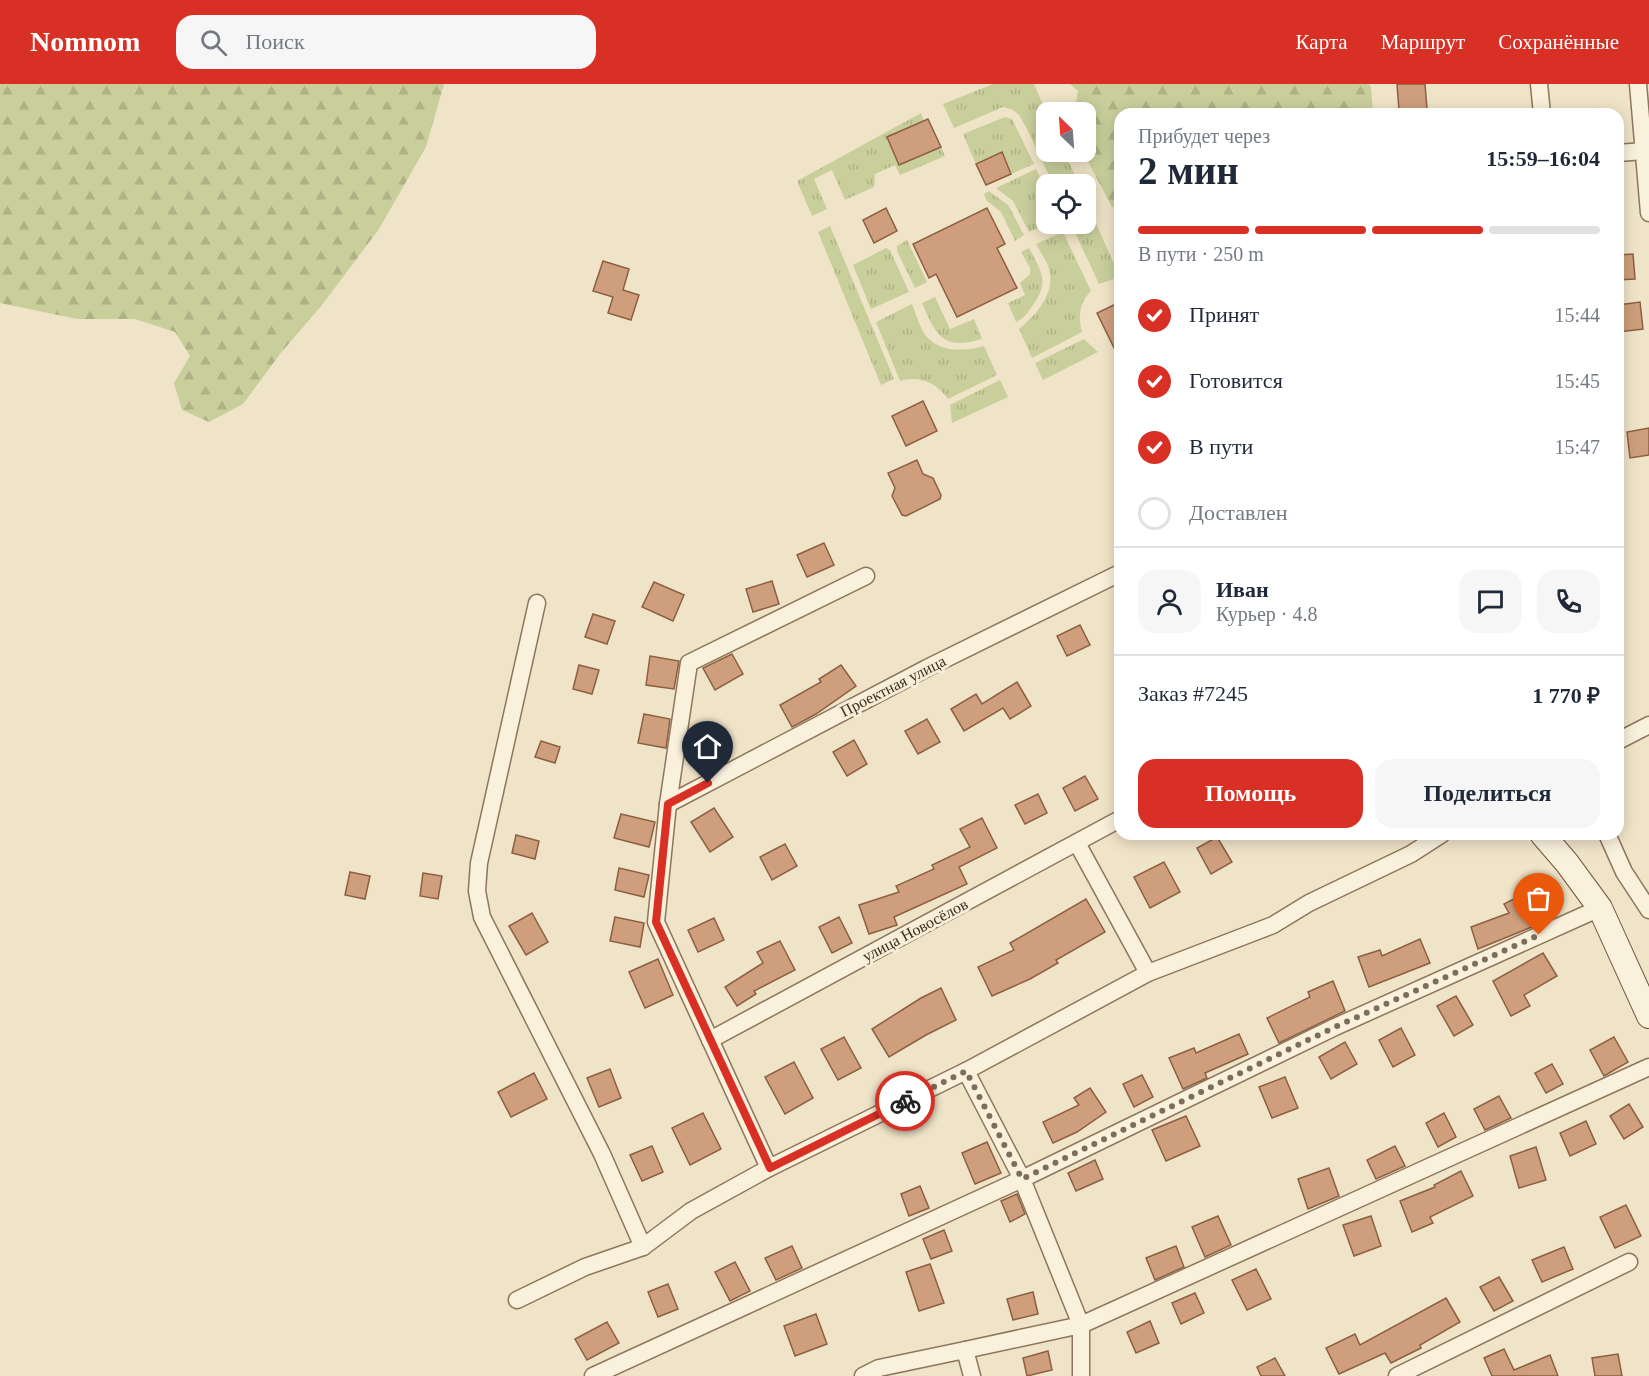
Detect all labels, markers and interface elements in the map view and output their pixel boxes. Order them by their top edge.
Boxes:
search box [176,15,596,69]
text: Nomnom [30,26,140,57]
icon: search [197,26,230,59]
text: Поиск [245,29,305,54]
text: Карта [1296,30,1348,54]
text: Маршрут [1381,30,1465,54]
text: Сохранённые [1498,30,1619,54]
north arrow [1036,102,1096,162]
map controls [1036,102,1096,234]
text: Прибудет через [1138,125,1270,147]
text: 15:59–16:04 [1486,146,1600,171]
text: 2 мин [1138,149,1239,192]
button: locate [1036,174,1096,234]
text: В пути · 250 m [1138,243,1264,265]
icon: check [1138,299,1171,332]
text: Принят [1189,302,1259,327]
text: 15:44 [1554,304,1600,326]
icon: check [1138,365,1171,398]
text: Готовится [1189,368,1283,393]
text: 15:45 [1554,370,1600,392]
icon: check [1138,431,1171,464]
text: В пути [1189,434,1253,459]
text: 15:47 [1554,436,1600,458]
text: Доставлен [1189,500,1288,525]
button: person [1138,570,1201,633]
button: chat [1459,570,1522,633]
button: phone [1537,570,1600,633]
text: Иван [1216,577,1269,602]
text: Курьер · 4.8 [1216,603,1318,625]
street label: Проектная улица [837,652,949,721]
text: Заказ #7245 [1138,681,1248,706]
text: 1 770 ₽ [1532,683,1600,708]
pin [682,721,733,783]
icon: home [691,730,724,763]
button: Помощь [1138,759,1363,828]
button: Поделиться [1375,759,1600,828]
pin [1513,873,1564,935]
icon: bag [1522,882,1555,915]
street label: улица Новосёлов [860,895,971,966]
courier [875,1071,935,1131]
icon: bike [889,1085,922,1118]

